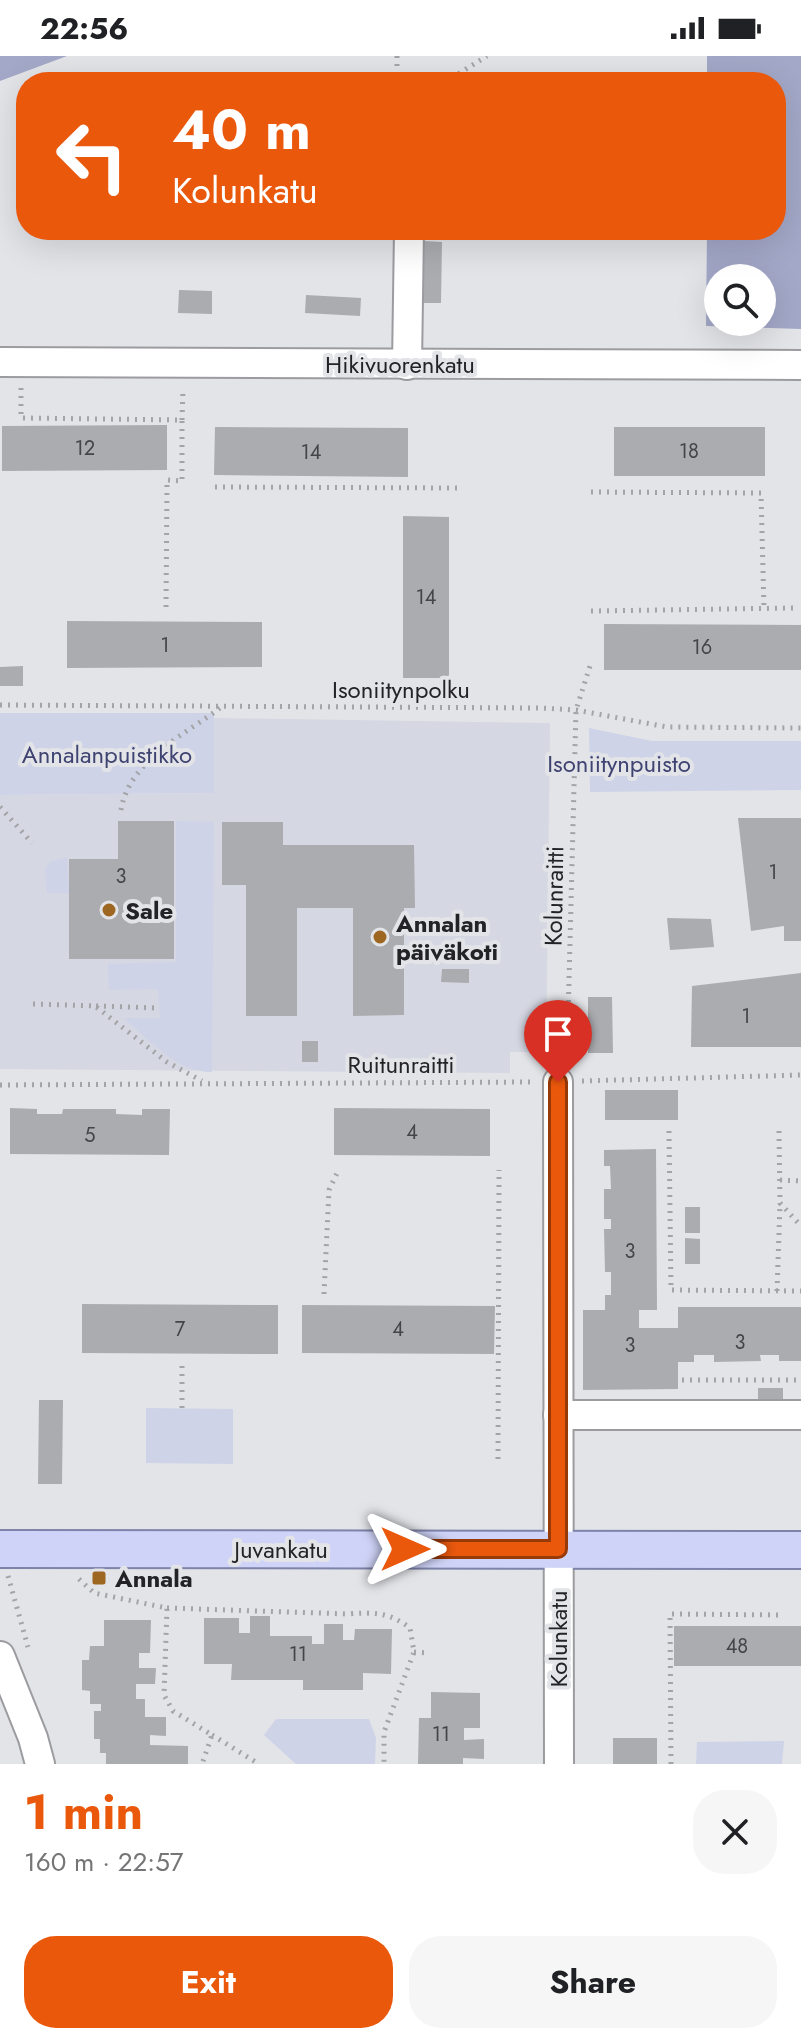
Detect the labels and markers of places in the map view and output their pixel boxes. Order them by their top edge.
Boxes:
place label: Sale [125,893,173,928]
marker: Sale [100,901,118,919]
place label: Annalan päiväkoti [395,906,498,969]
marker: Annalan päiväkoti [371,928,389,946]
pin [524,1000,592,1082]
place label: Annala [114,1561,193,1596]
marker: Annala [90,1569,108,1587]

